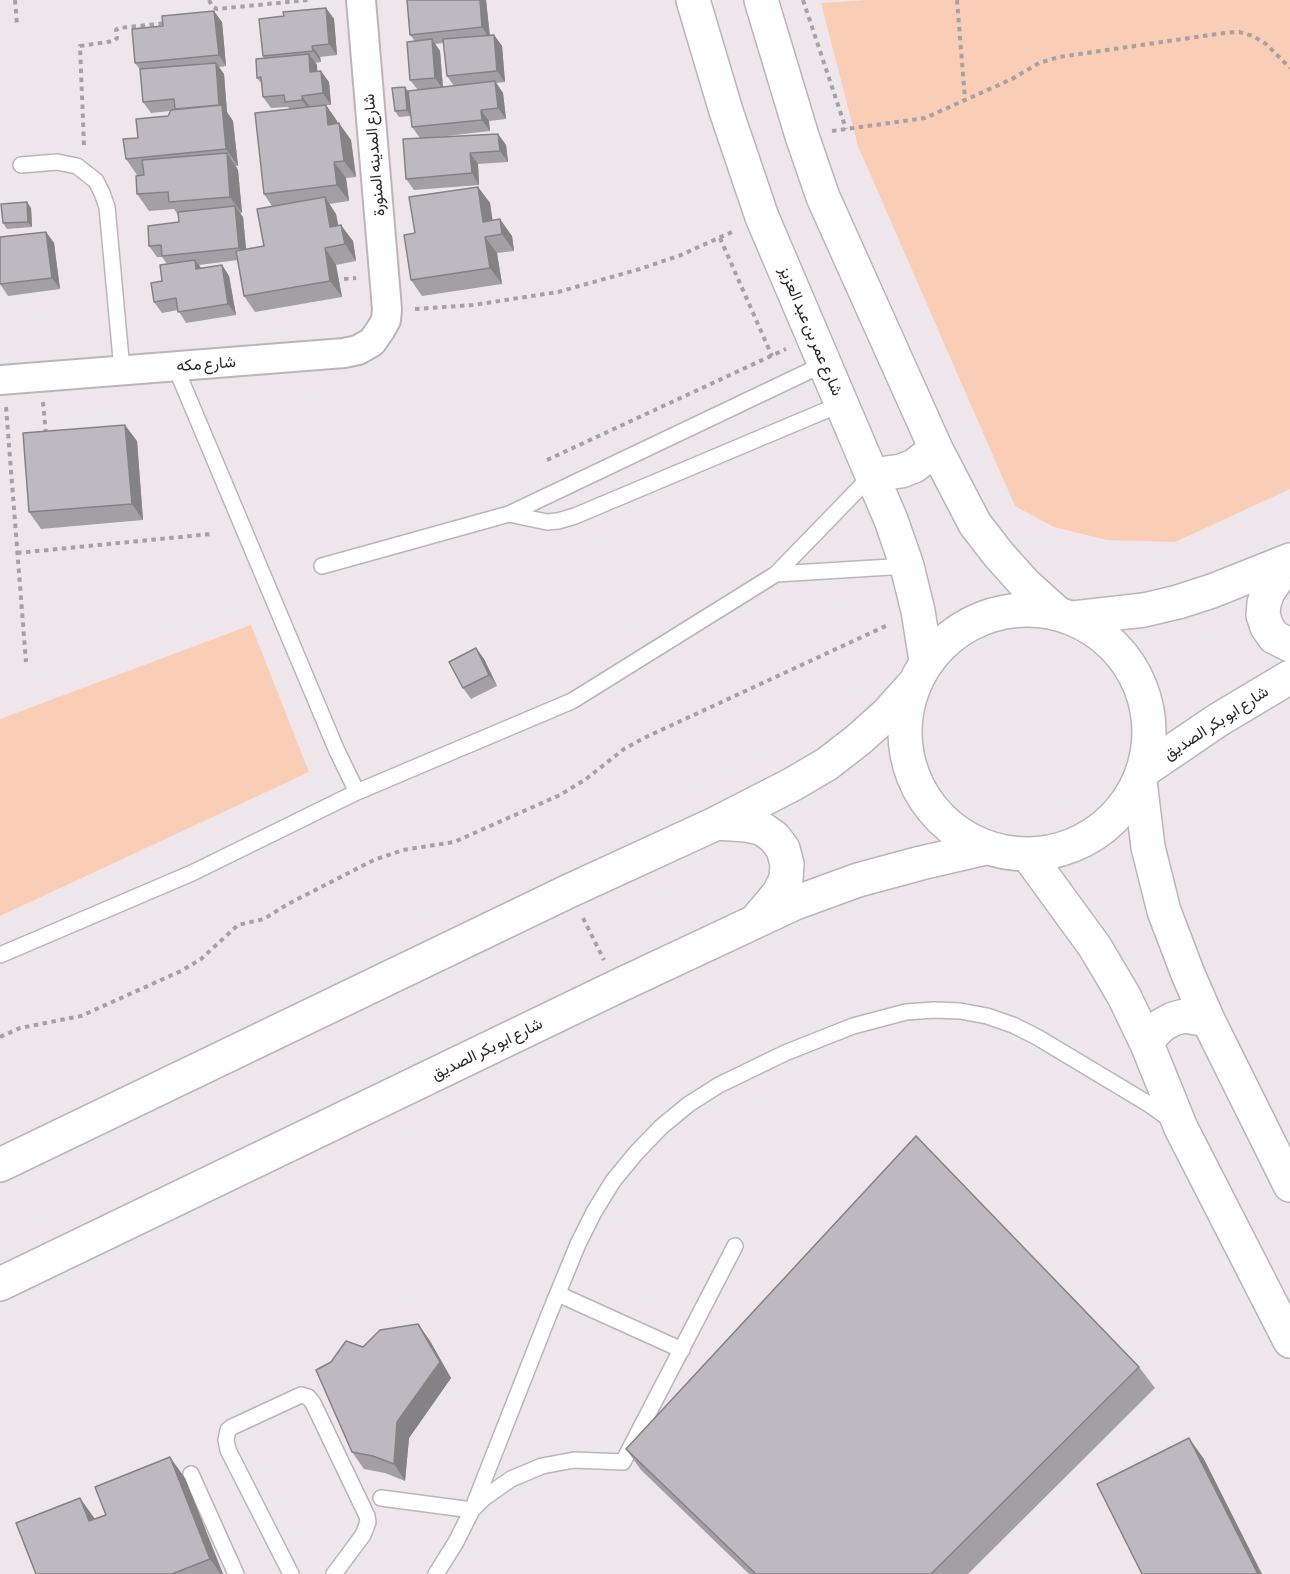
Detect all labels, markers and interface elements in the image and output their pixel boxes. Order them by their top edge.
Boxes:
street label: شارع المدينه المنورة [359,93,389,217]
street label: شارع عمر بن عبد العزيز [775,263,847,399]
street label: شارع مكه [176,352,236,376]
street label: شارع ابو بكر الصديق [1160,682,1272,764]
street label: شارع ابو بكر الصديق [428,1014,546,1084]

